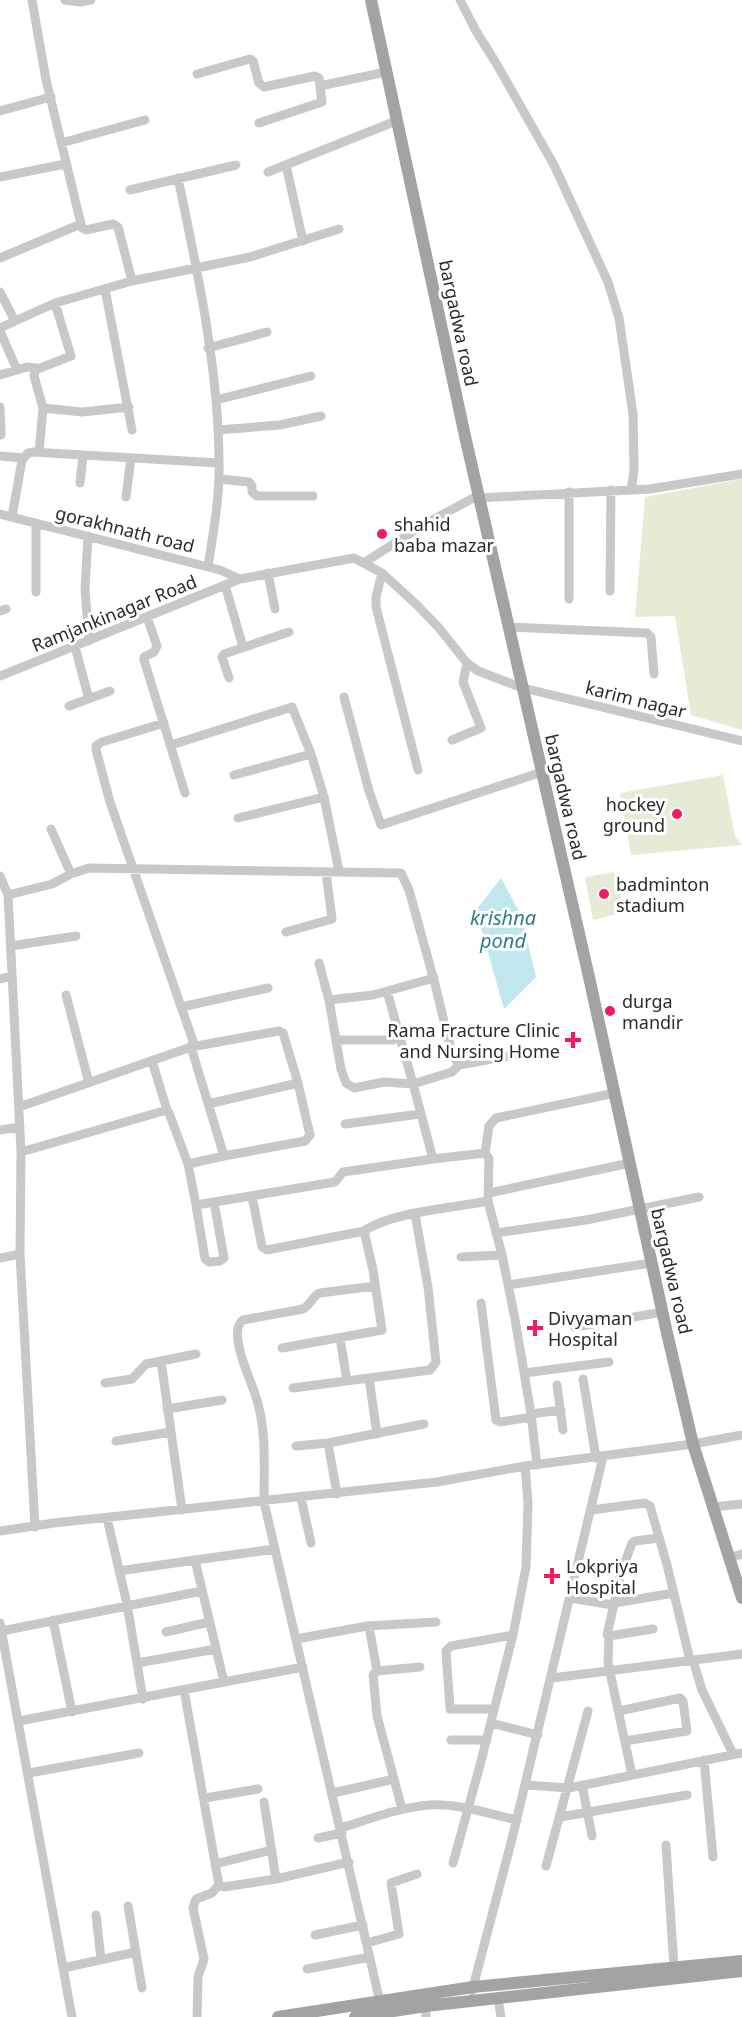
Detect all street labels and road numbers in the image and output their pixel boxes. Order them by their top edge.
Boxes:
street label: bargadwa road [434,258,484,388]
street label: gorakhnath road [53,500,197,558]
street label: Ramjankinagar Road [28,569,200,657]
street label: karim nagar [583,675,689,723]
street label: bargadwa road [540,732,592,862]
street label: bargadwa road [646,1206,698,1336]

